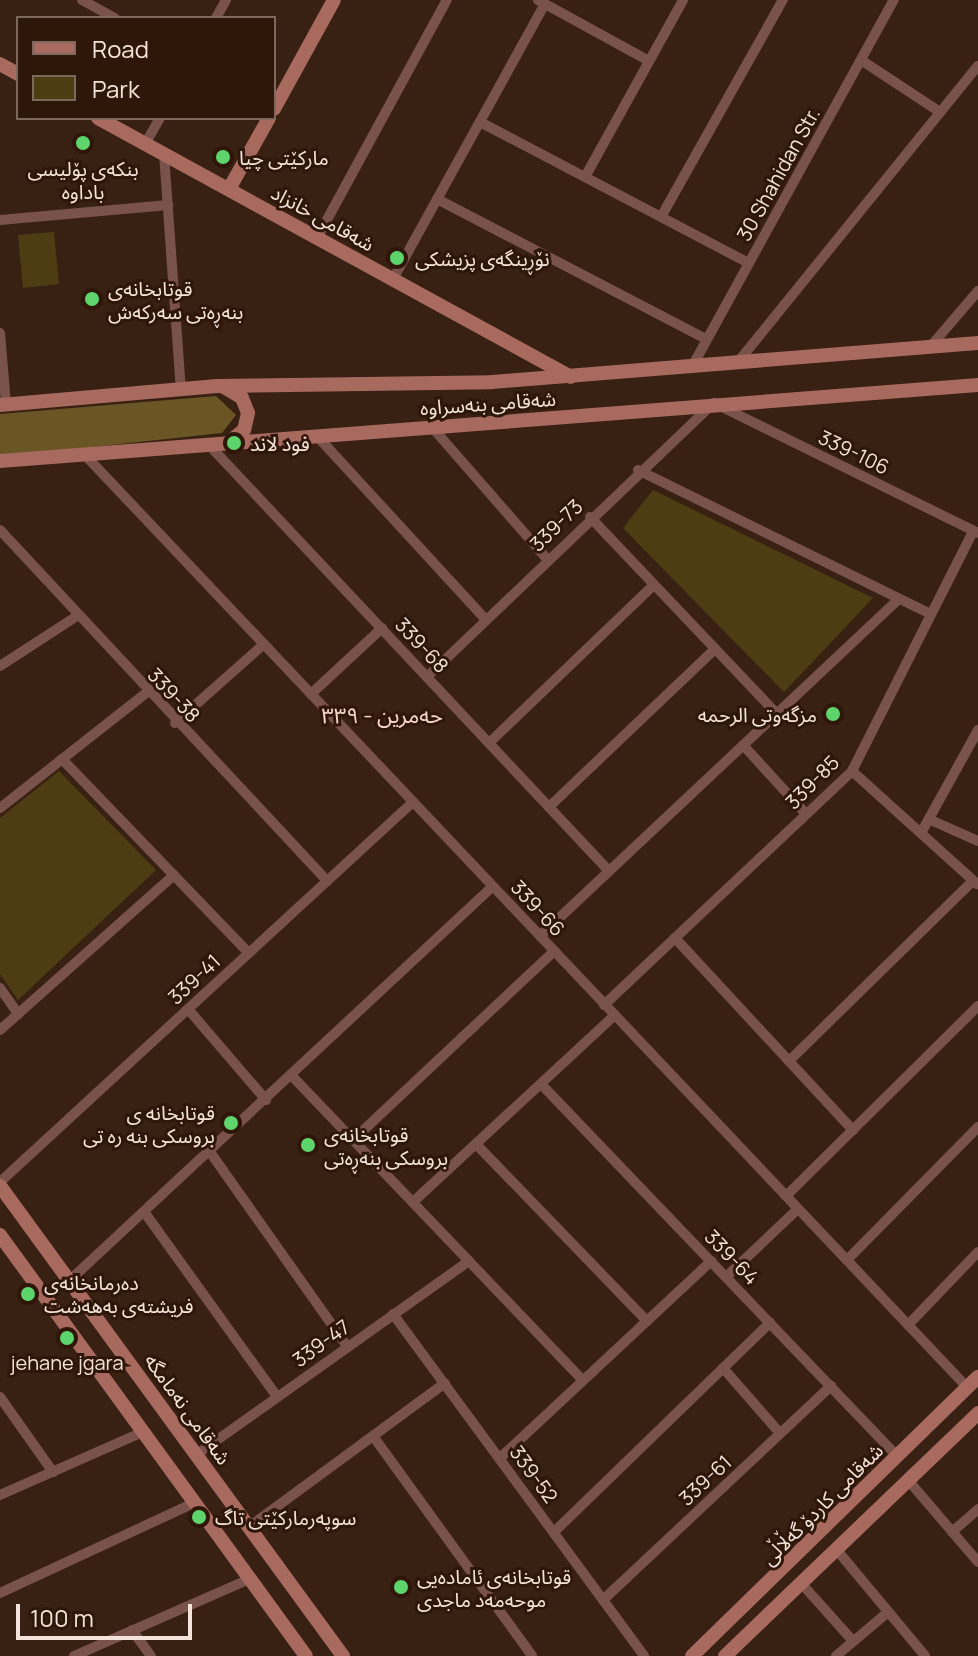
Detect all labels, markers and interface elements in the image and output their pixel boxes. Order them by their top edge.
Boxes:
legend [16,16,276,120]
text: Road [92,32,149,65]
text: Park [92,72,140,105]
street label: 30 Shahidan Str. [731,103,825,245]
marker: بنکەی پۆلیسی باداوە [74,134,92,152]
place label: مارکێتی چیا [239,145,329,169]
marker: مارکێتی چیا [214,148,232,166]
place label: بنکەی پۆلیسی باداوە [27,156,139,203]
street label: شەقامی خانزاد [267,180,379,256]
place label: نۆڕینگەی پزیشکی [415,246,550,270]
marker: نۆڕینگەی پزیشکی [386,247,408,269]
place label: قوتابخانەی بنەڕەتی سەرکەش [108,276,243,323]
marker: قوتابخانەی بنەڕەتی سەرکەش [83,290,101,308]
street label: شەقامی بنەسراوە [419,386,557,420]
street label: 339-106 [815,425,893,479]
place label: فود لاند [250,431,310,455]
marker: فود لاند [225,434,243,452]
street label: 339-73 [525,494,587,556]
street label: 339-68 [390,612,454,678]
street label: 339-38 [143,663,205,727]
place label: مزگەوتی الرحمە [698,702,817,726]
district label: حەمرین - ٣٣٩ [321,703,443,729]
marker: مزگەوتی الرحمە [824,705,842,723]
street label: 339-85 [780,750,844,814]
street label: 339-66 [506,875,570,941]
street label: 339-41 [163,949,225,1009]
place label: قوتابخانه ى بروسكى بنه ره تى [83,1100,215,1147]
marker: قوتابخانه ى بروسكى بنه ره تى [222,1114,240,1132]
place label: قوتابخانەی بروسکی بنەڕەتی [324,1122,448,1169]
marker: قوتابخانەی بروسکی بنەڕەتی [299,1136,317,1154]
street label: 339-64 [700,1225,764,1289]
place label: دەرمانخانەی فریشتەی بەهەشت [44,1270,193,1317]
marker: دەرمانخانەی فریشتەی بەهەشت [19,1285,37,1303]
street label: 339-47 [288,1314,354,1372]
marker: jehane jgara [58,1329,76,1347]
street label: شەقامی نەمامگە [140,1349,236,1469]
place label: jehane jgara [10,1350,124,1374]
street label: شەقامی کاردۆ گەڵاڵی [756,1438,888,1570]
street label: 339-52 [505,1441,563,1507]
street label: 339-61 [674,1450,736,1510]
place label: سوپەرمارکێتی تاگ [215,1505,356,1529]
marker: سوپەرمارکێتی تاگ [190,1508,208,1526]
place label: قوتابخانەی ئامادەیی موحەمەد ماجدی [417,1564,571,1611]
marker: قوتابخانەی ئامادەیی موحەمەد ماجدی [392,1578,410,1596]
scale bar [20,1588,196,1638]
text: 100 m [30,1601,94,1634]

